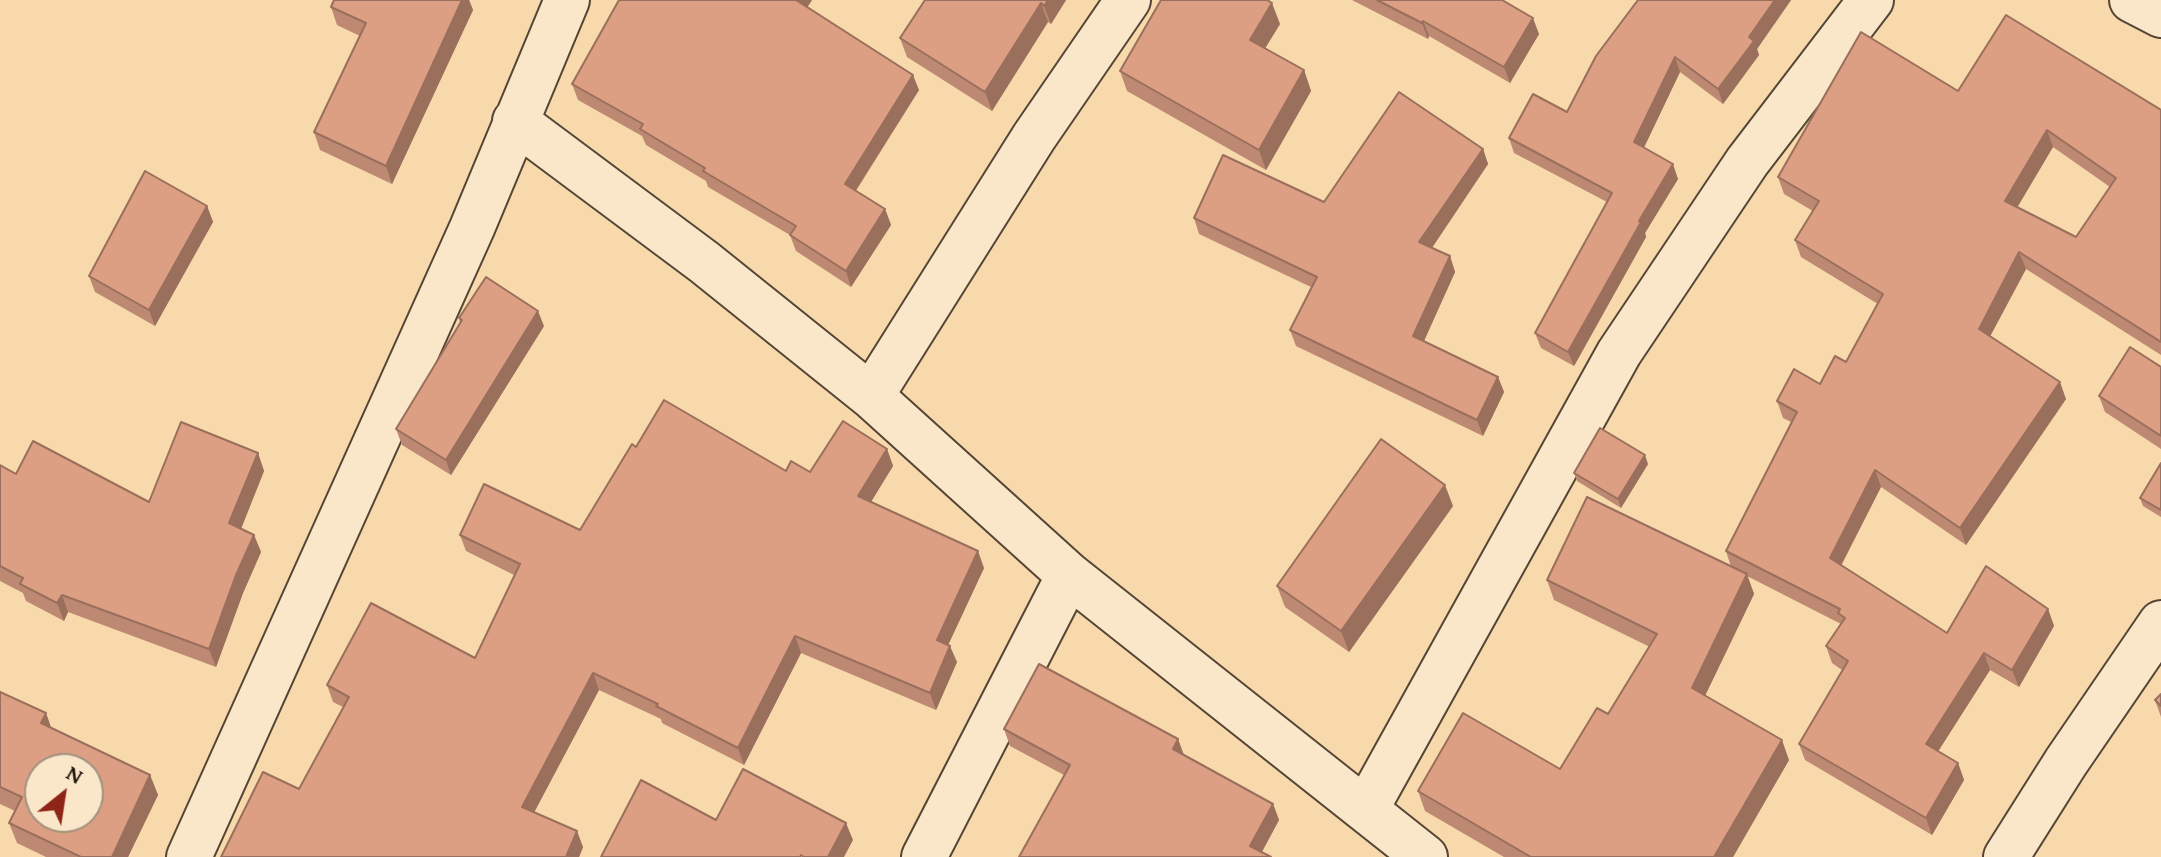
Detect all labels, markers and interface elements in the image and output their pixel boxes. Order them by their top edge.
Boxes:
north arrow [24,753,104,833]
text: N [61,756,89,791]

